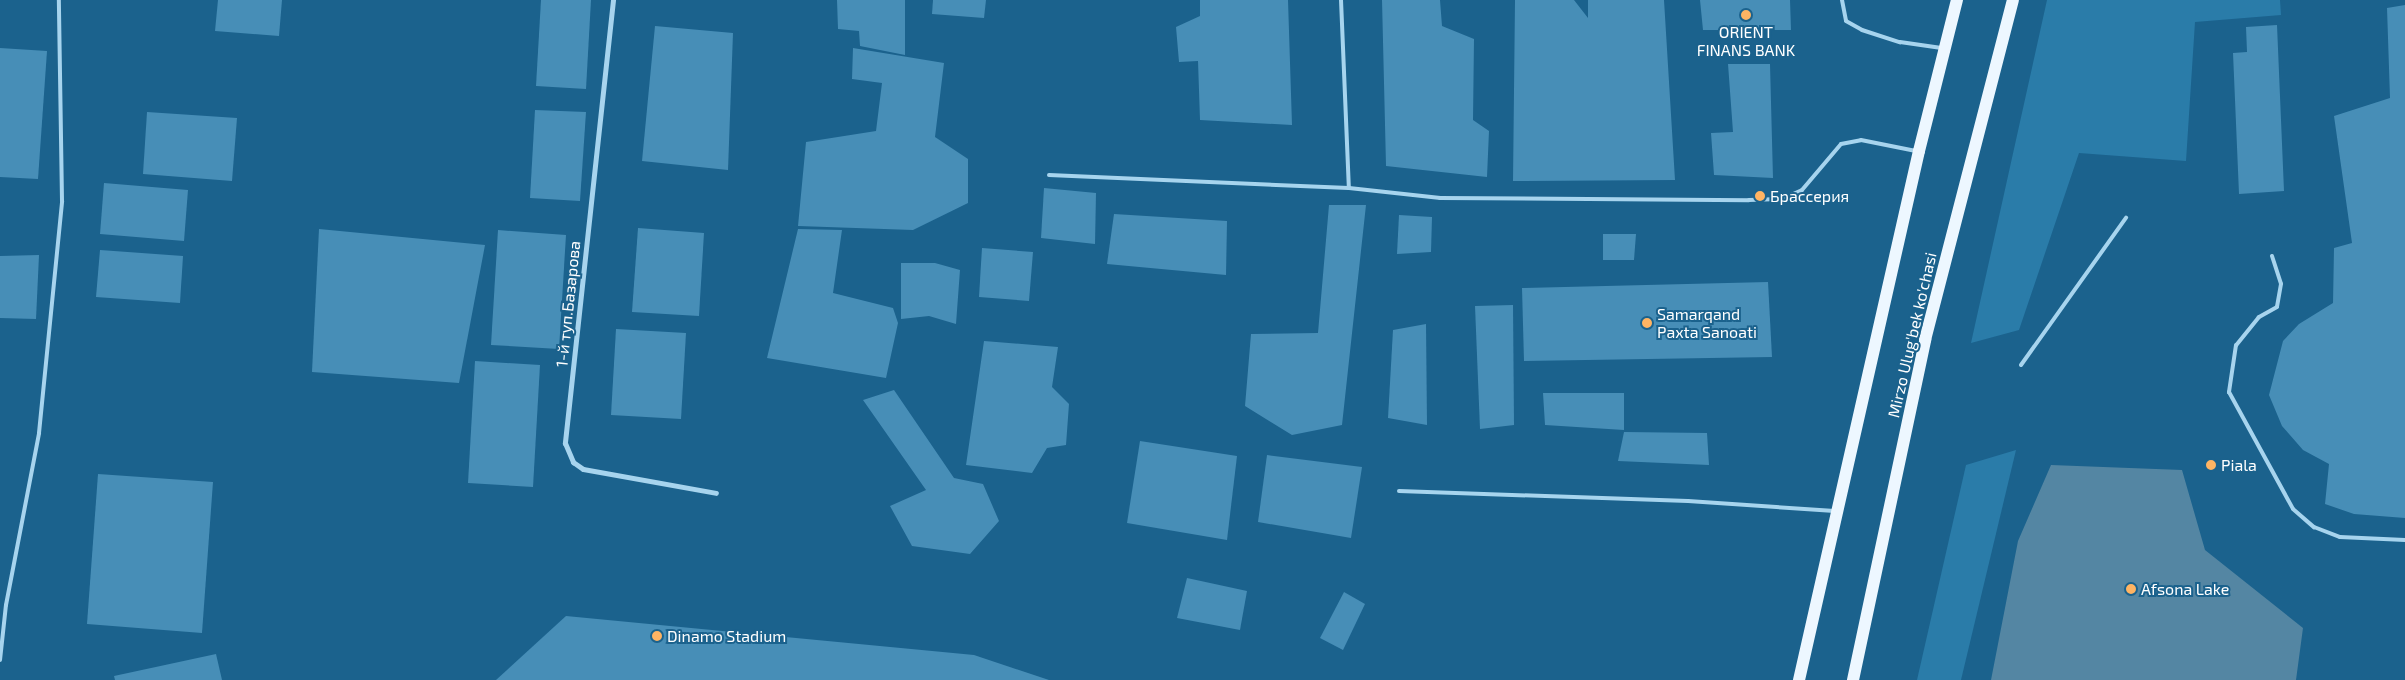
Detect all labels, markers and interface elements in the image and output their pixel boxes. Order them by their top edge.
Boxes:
marker: ORIENT FINANS BANK [1740,9,1752,21]
place label: ORIENT FINANS BANK [1697,22,1795,60]
place label: Брассерия [1770,186,1849,206]
marker: Брассерия [1754,190,1766,202]
street label: 1-й туп.Базарова [552,240,584,368]
street label: Mirzo Ulug'bek ko'chasi [1884,250,1940,420]
place label: Samarqand Paxta Sanoati [1657,304,1757,342]
marker: Samarqand Paxta Sanoati [1641,317,1653,329]
place label: Piala [2221,455,2257,475]
marker: Piala [2205,459,2217,471]
place label: Afsona Lake [2141,579,2229,599]
marker: Afsona Lake [2125,583,2137,595]
place label: Dinamo Stadium [667,626,786,646]
marker: Dinamo Stadium [651,630,663,642]

